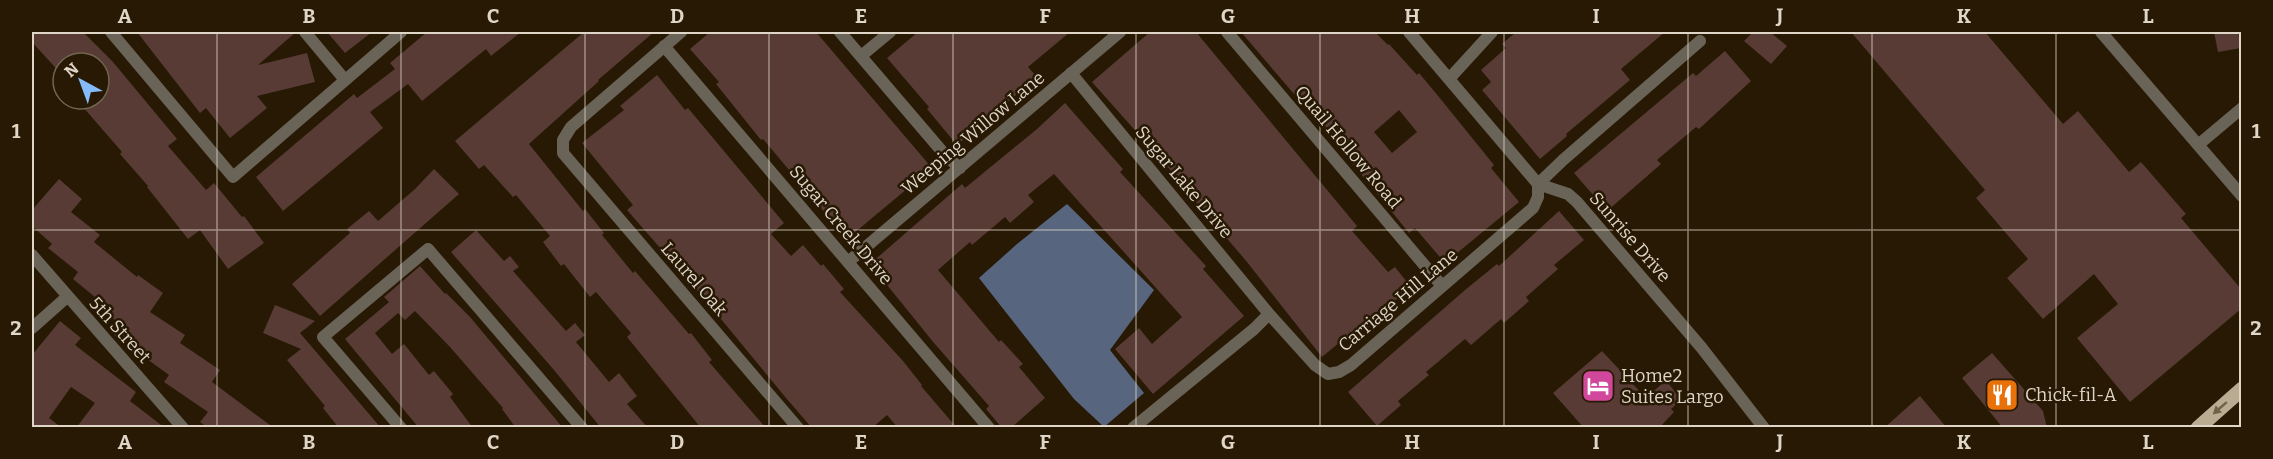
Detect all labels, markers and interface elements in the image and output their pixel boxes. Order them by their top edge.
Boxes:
text: A [118,4,133,28]
text: B [303,4,316,28]
text: C [487,4,499,28]
text: D [670,4,684,28]
text: E [855,4,867,28]
text: F [1039,4,1051,28]
text: G [1221,4,1235,28]
text: H [1404,4,1420,28]
text: I [1592,4,1600,28]
text: J [1776,4,1784,28]
text: K [1957,4,1972,28]
text: L [2142,4,2154,28]
north arrow [51,51,111,111]
text: N [61,59,82,81]
street label: Weeping Willow Lane [897,67,1049,199]
street label: Quail Hollow Road [1290,81,1406,213]
text: 1 [12,119,21,143]
text: 1 [2252,119,2261,143]
street label: Sugar Lake Drive [1131,121,1237,243]
street label: Sugar Creek Drive [785,161,897,289]
street label: Sunrise Drive [1585,187,1675,287]
street label: Laurel Oak [656,238,732,321]
street label: Carriage Hill Lane [1334,244,1462,356]
street label: 5th Street [85,292,156,368]
text: 2 [10,316,22,340]
text: 2 [2250,316,2262,340]
place label: Home2 Suites Largo [1621,365,1724,408]
hotel icon: Home2 Suites Largo [1580,368,1616,404]
restaurant icon: Chick-fil-A [1984,377,2020,413]
place label: Chick-fil-A [2025,384,2117,406]
one-way arrow [2212,402,2227,415]
text: A [118,430,133,454]
text: B [303,430,316,454]
text: C [487,430,499,454]
text: D [670,430,684,454]
text: E [855,430,867,454]
text: F [1039,430,1051,454]
text: G [1221,430,1235,454]
text: H [1404,430,1420,454]
text: I [1592,430,1600,454]
text: J [1776,430,1784,454]
text: K [1957,430,1972,454]
text: L [2142,430,2154,454]

